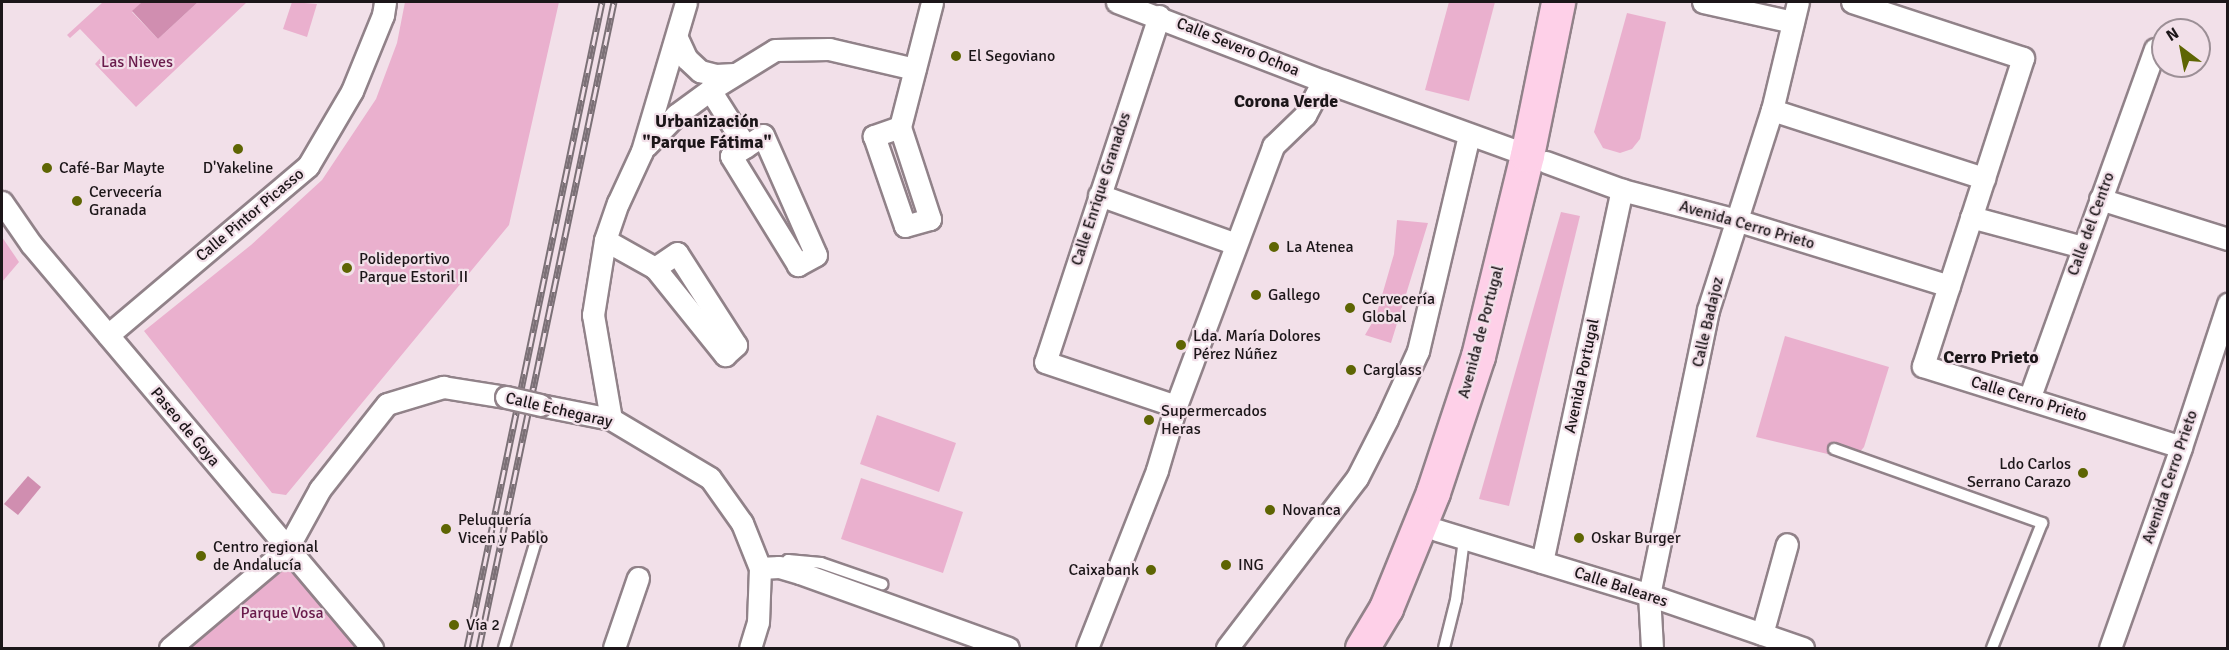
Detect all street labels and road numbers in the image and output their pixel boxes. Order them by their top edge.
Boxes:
street label: Calle Severo Ochoa [1174,14,1302,80]
street label: Calle Enrique Granados [1067,110,1135,268]
street label: Calle Pintor Picasso [192,164,308,266]
street label: Calle del Centro [2063,170,2119,278]
street label: Avenida Cerro Prieto [1677,197,1817,253]
street label: Avenida de Portugal [1454,264,1508,400]
street label: Calle Badajoz [1688,275,1728,369]
street label: Avenida Portugal [1560,317,1604,435]
street label: Calle Cerro Prieto [1969,372,2089,426]
street label: Paseo de Goya [146,384,224,470]
street label: Calle Echegaray [504,388,614,432]
street label: Avenida Cerro Prieto [2138,408,2202,546]
street label: Calle Baleares [1572,563,1670,611]

